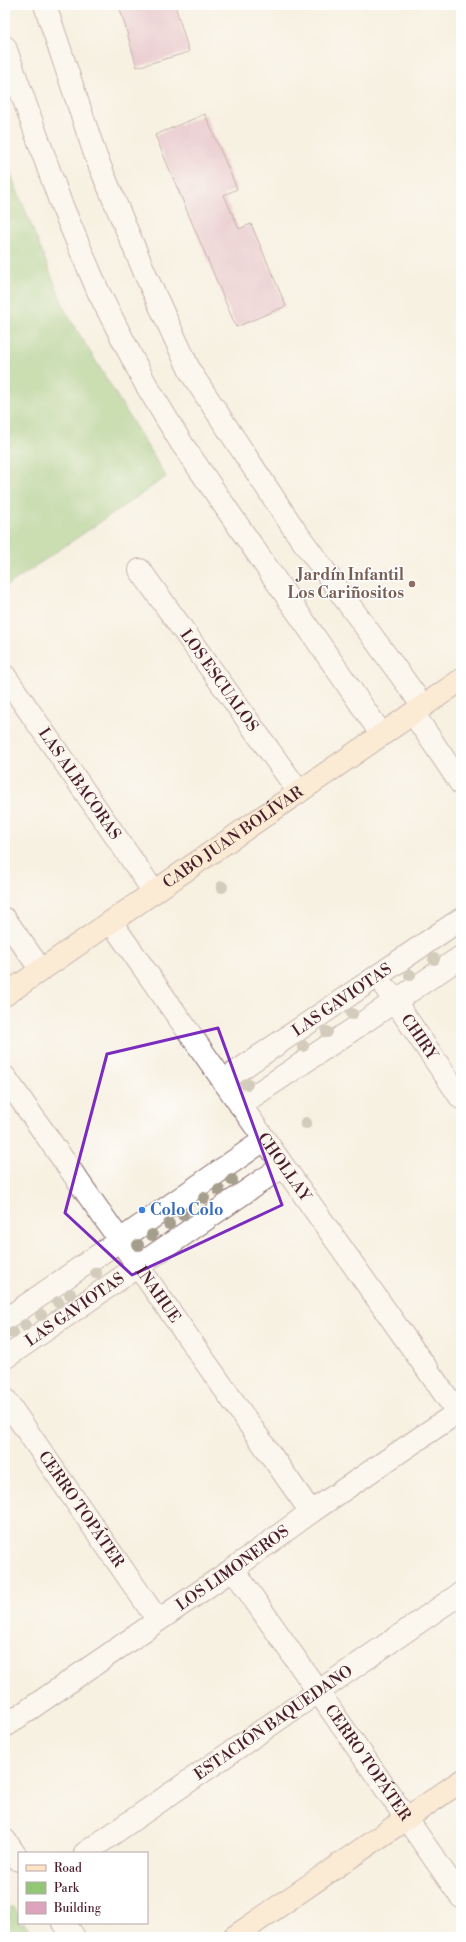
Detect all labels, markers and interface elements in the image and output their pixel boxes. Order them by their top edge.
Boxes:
place label: Jardín Infantil Los Cariñositos [287,565,405,603]
marker: Jardín Infantil Los Cariñositos [407,579,417,589]
street label: LOS ESCUALOS [176,625,263,736]
street label: LAS ALBACORAS [34,724,125,844]
street label: CABO JUAN BOLÍVAR [159,782,308,893]
street label: LAS GAVIOTAS [288,959,396,1041]
street label: CHIRY [396,1010,443,1065]
street label: CHOLLAY [253,1129,316,1206]
place label: Colo Colo [150,1200,224,1220]
marker: Colo Colo [137,1205,147,1215]
street label: INAHUE [131,1262,185,1327]
street label: LAS GAVIOTAS [21,1268,128,1351]
street label: CERRO TOPÁTER [34,1447,129,1572]
street label: LOS LIMONEROS [172,1521,293,1615]
street label: ESTACIÓN BAQUEDANO [190,1661,357,1785]
street label: CERRO TOPÁTER [320,1701,416,1826]
legend [18,1852,148,1924]
text: Road [54,1861,82,1876]
text: Park [54,1881,80,1896]
text: Building [53,1901,102,1916]

